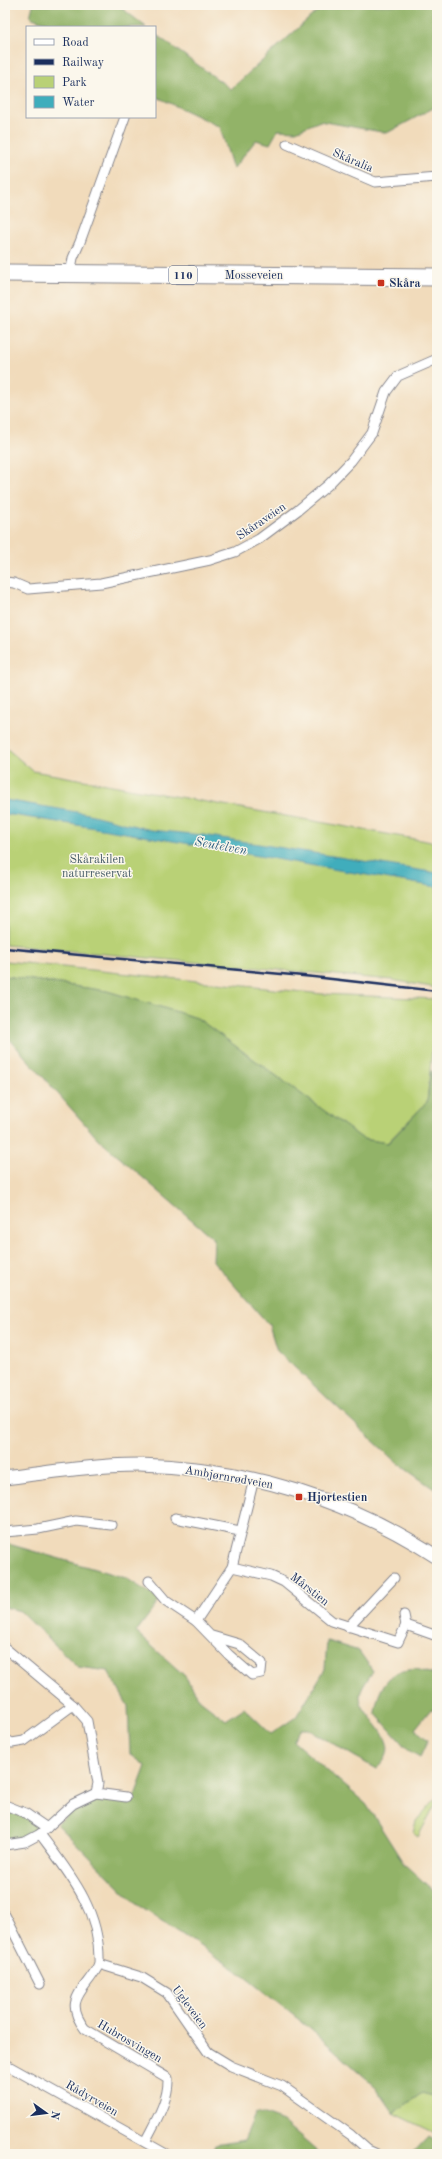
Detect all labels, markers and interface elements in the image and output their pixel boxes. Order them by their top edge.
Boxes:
legend [26,26,156,118]
text: Road [62,37,89,49]
text: Railway [62,57,105,69]
text: Park [62,77,87,89]
text: Water [62,97,95,109]
street label: Skåralia [331,147,375,175]
road number: 110 [169,266,197,284]
street label: Mosseveien [225,270,284,282]
marker: Skåra [376,278,386,288]
place label: Skåra [389,278,421,290]
street label: Skåraveien [235,501,289,543]
water label: Seutelven [194,835,249,858]
park label: Skårakilen naturreservat [62,854,132,880]
street label: Ambjørnrødveien [184,1464,275,1492]
marker: Hjortestien [294,1492,304,1502]
place label: Hjortestien [307,1492,368,1504]
street label: Mårstien [288,1571,331,1609]
street label: Ugleveien [169,1984,210,2032]
street label: Hubrosvingen [95,2019,164,2065]
street label: Rådyrveien [63,2079,120,2119]
north arrow [26,2093,66,2133]
text: N [48,2110,61,2121]

